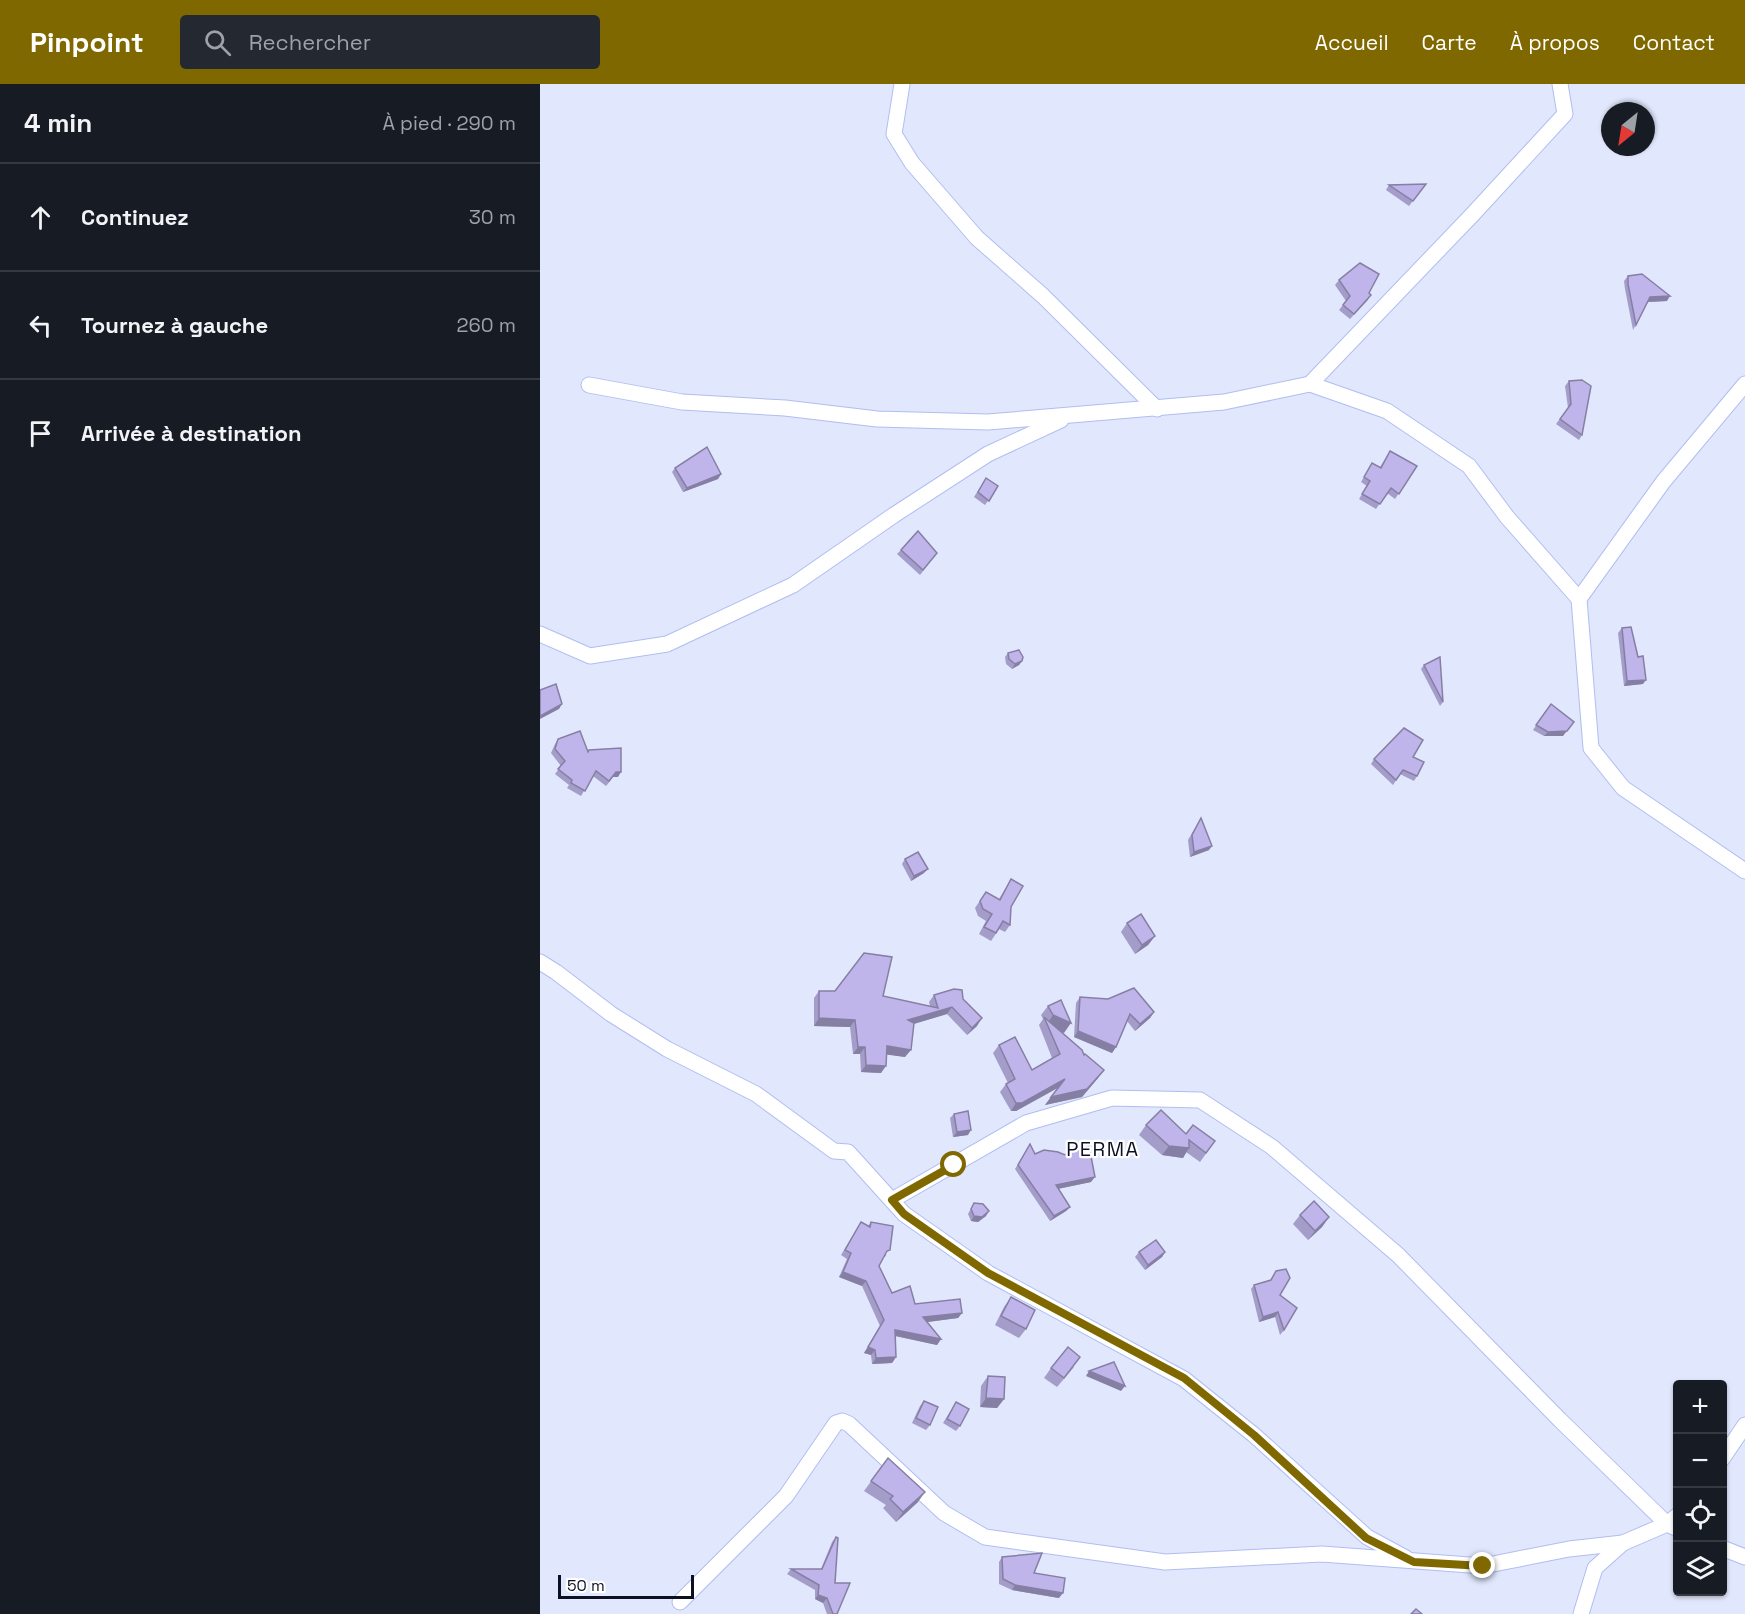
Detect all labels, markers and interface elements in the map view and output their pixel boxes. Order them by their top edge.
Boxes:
search box [180,15,600,69]
text: Pinpoint [30,24,144,60]
icon: search [201,26,234,59]
text: Rechercher [249,28,371,56]
text: Accueil [1315,29,1389,56]
text: Carte [1422,29,1477,56]
text: À propos [1510,29,1600,56]
text: Contact [1633,29,1715,56]
north arrow [1601,102,1655,156]
text: 4 min [24,106,92,140]
text: À pied · 290 m [383,110,516,136]
icon: ahead [24,201,57,234]
text: Continuez [81,203,189,231]
text: 30 m [469,204,516,230]
icon: left [24,309,57,342]
text: Tournez à gauche [81,311,268,339]
text: 260 m [457,312,516,338]
icon: arrive [24,417,57,450]
text: Arrivée à destination [81,419,302,447]
district label: PERMA [1066,1136,1140,1162]
route start [940,1151,966,1177]
map controls [1673,1380,1727,1596]
button: + [1673,1380,1727,1434]
button: − [1673,1434,1727,1488]
button: locate [1673,1488,1727,1542]
button: layers [1673,1542,1727,1596]
route end [1469,1552,1495,1578]
scale bar [558,1572,694,1600]
text: 50 m [567,1575,605,1596]

